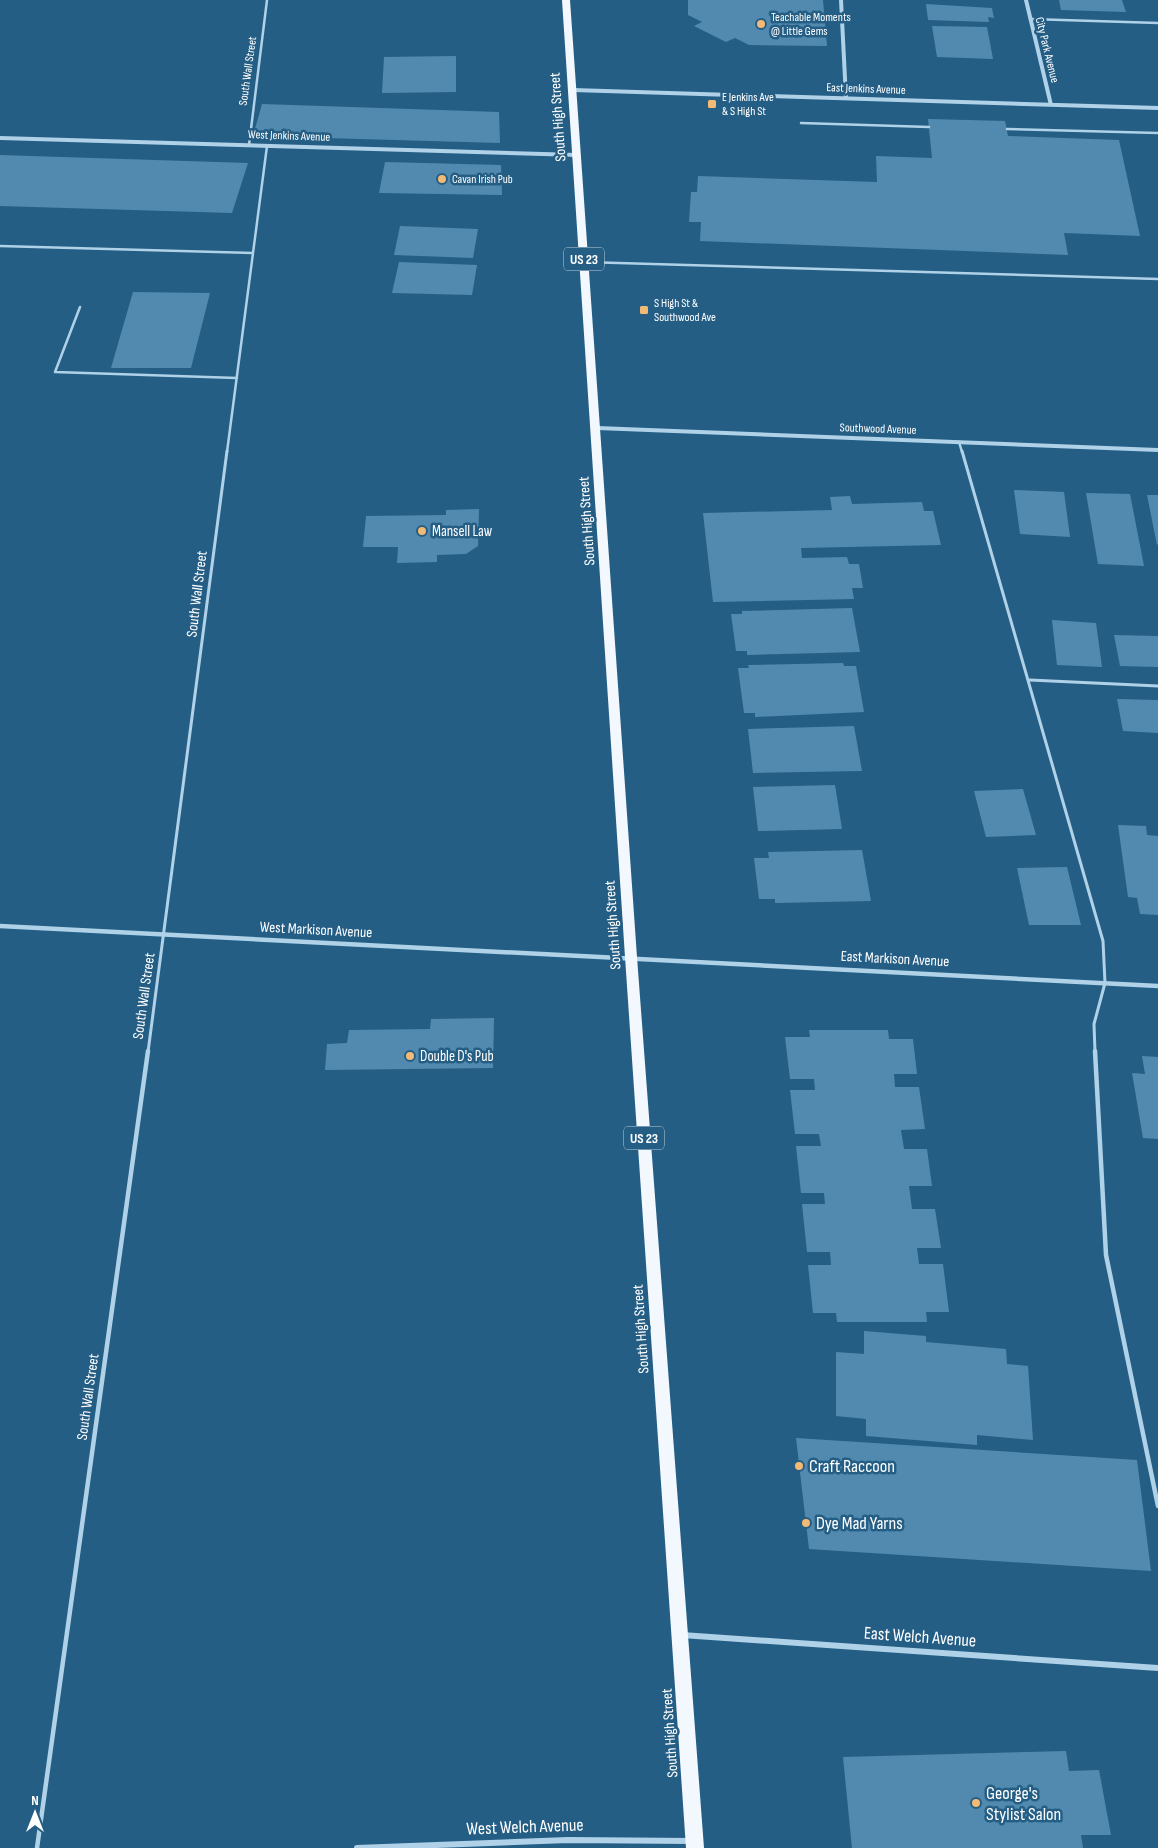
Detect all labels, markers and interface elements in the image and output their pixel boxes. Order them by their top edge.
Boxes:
place label: Teachable Moments @ Little Gems [771,10,851,39]
street label: City Park Avenue [1032,16,1062,85]
marker: Teachable Moments @ Little Gems [755,18,767,30]
street label: South Wall Street [236,35,260,107]
street label: South High Street [545,71,571,162]
street label: East Jenkins Avenue [826,80,906,98]
place label: E Jenkins Ave & S High St [722,90,774,119]
marker: E Jenkins Ave & S High St [706,98,718,110]
street label: West Jenkins Avenue [248,127,331,145]
place label: Cavan Irish Pub [452,172,513,187]
marker: Cavan Irish Pub [436,173,448,185]
road number: US 23 [564,248,604,270]
place label: S High St & Southwood Ave [654,296,716,325]
marker: S High St & Southwood Ave [638,304,650,316]
street label: Southwood Avenue [839,420,917,438]
street label: South High Street [574,475,600,566]
place label: Mansell Law [432,522,493,541]
marker: Mansell Law [416,525,428,537]
street label: South Wall Street [182,549,212,638]
street label: South High Street [600,879,626,970]
street label: West Markison Avenue [259,918,373,942]
street label: East Markison Avenue [840,947,950,971]
street label: South Wall Street [129,951,160,1040]
place label: Double D's Pub [420,1047,494,1066]
marker: Double D's Pub [404,1050,416,1062]
road number: US 23 [624,1126,664,1150]
street label: South High Street [628,1283,654,1374]
street label: South Wall Street [73,1352,104,1441]
place label: Craft Raccoon [809,1456,895,1477]
marker: Craft Raccoon [793,1460,805,1472]
place label: Dye Mad Yarns [816,1513,903,1534]
marker: Dye Mad Yarns [800,1517,812,1529]
street label: East Welch Avenue [863,1623,977,1651]
street label: South High Street [657,1687,683,1778]
place label: George's Stylist Salon [986,1783,1061,1825]
north arrow [10,1788,60,1838]
text: N [31,1792,39,1809]
marker: George's Stylist Salon [970,1797,982,1809]
street label: West Welch Avenue [466,1814,584,1840]

